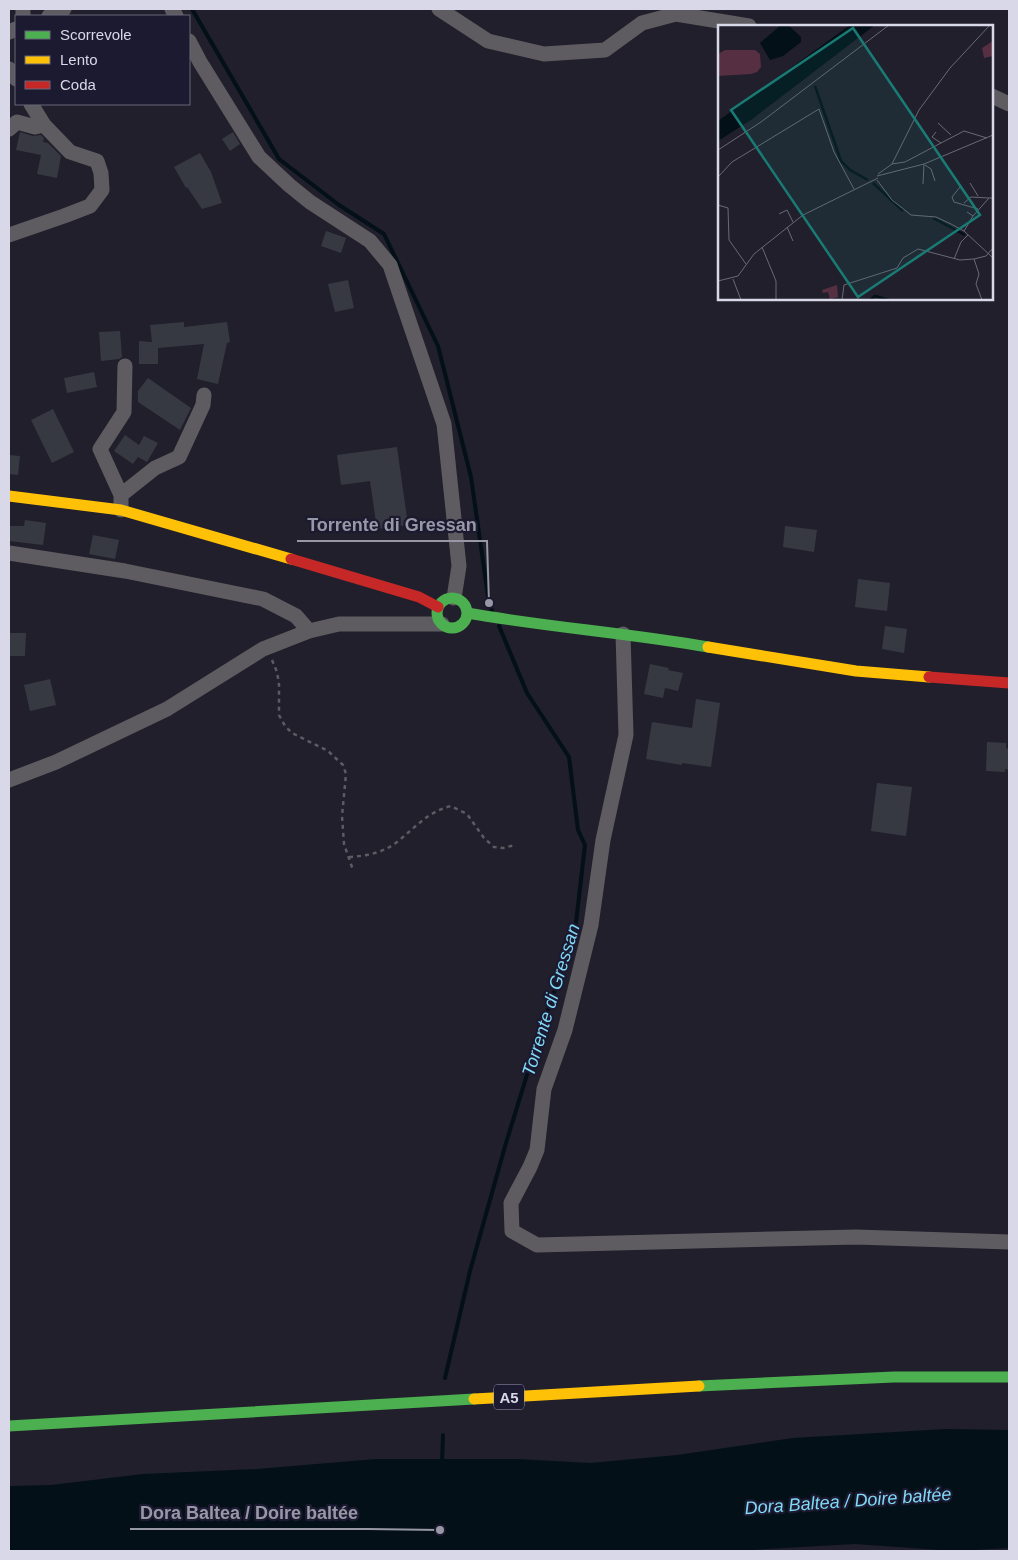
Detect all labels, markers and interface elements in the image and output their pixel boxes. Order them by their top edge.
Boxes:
legend [15,15,190,105]
inset map [718,25,993,300]
text: Scorrevole [60,26,132,43]
text: Lento [60,51,98,68]
text: Coda [60,76,97,93]
callout: Torrente di Gressan [297,508,487,541]
text: Torrente di Gressan [307,515,477,535]
water label: Torrente di Gressan [518,921,584,1079]
road number: A5 [494,1384,524,1410]
water label: Dora Baltea / Doire baltée [744,1484,952,1518]
callout: Dora Baltea / Doire baltée [130,1496,368,1529]
text: Dora Baltea / Doire baltée [140,1503,358,1523]

